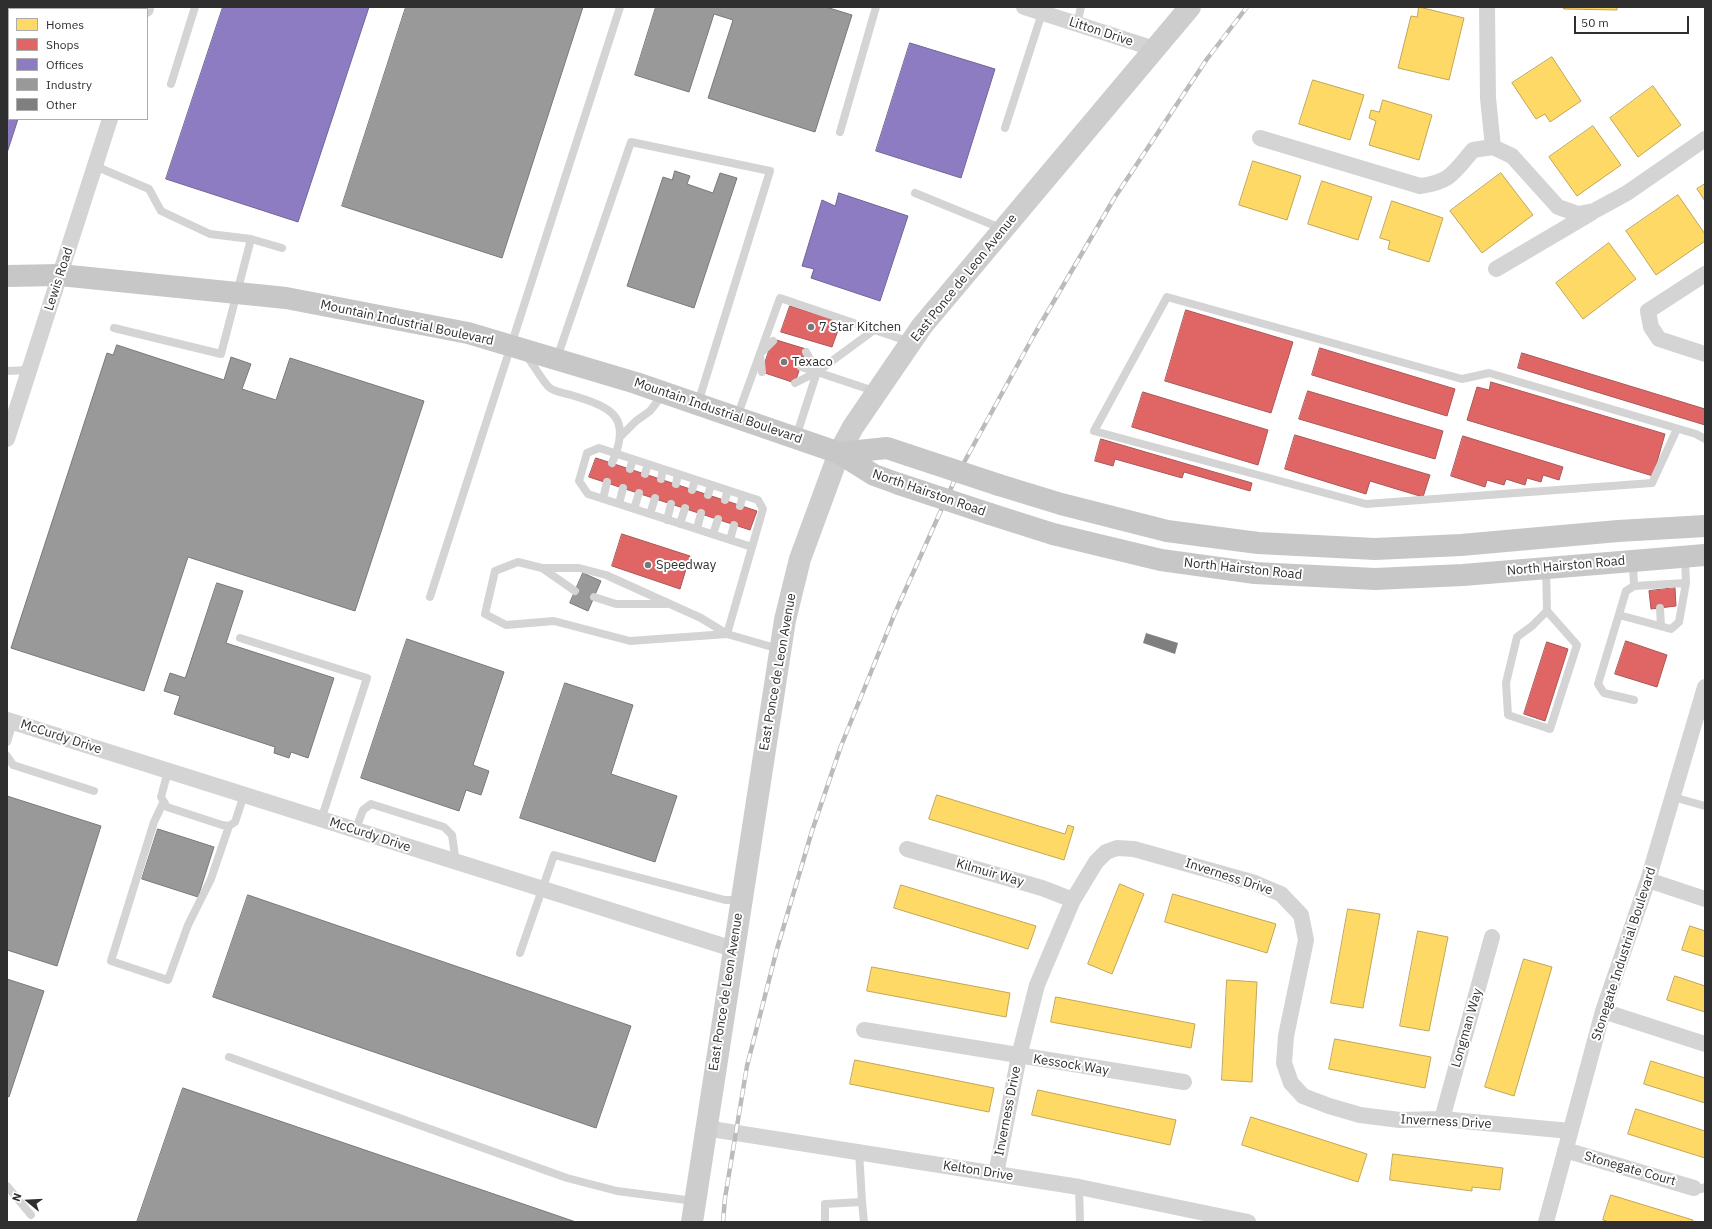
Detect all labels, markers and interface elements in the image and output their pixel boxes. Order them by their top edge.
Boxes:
legend [8,8,148,120]
scale bar [1576,8,1691,34]
street label: Litton Drive [1067,14,1135,50]
text: 50 m [1581,15,1609,30]
text: Homes [46,17,84,32]
text: Shops [46,37,79,52]
text: Offices [46,57,84,72]
text: Industry [46,77,92,92]
text: Other [46,97,77,112]
street label: East Ponce de Leon Avenue [908,211,1020,345]
street label: Lewis Road [41,245,77,313]
street label: Mountain Industrial Boulevard [319,297,495,349]
place label: 7 Star Kitchen [819,319,901,335]
marker: 7 Star Kitchen [806,322,816,332]
place label: Texaco [792,354,833,370]
marker: Texaco [779,357,789,367]
street label: Mountain Industrial Boulevard [632,375,804,447]
street label: North Hairston Road [870,466,988,520]
street label: North Hairston Road [1506,553,1626,579]
street label: North Hairston Road [1183,555,1303,583]
place label: Speedway [656,557,716,573]
marker: Speedway [643,560,653,570]
street label: East Ponce de Leon Avenue [756,592,800,752]
street label: McCurdy Drive [18,717,104,757]
street label: McCurdy Drive [327,815,413,855]
street label: Kilmuir Way [954,856,1026,890]
street label: Inverness Drive [1183,856,1275,898]
street label: Stonegate Industrial Boulevard [1589,865,1659,1043]
street label: East Ponce de Leon Avenue [706,912,746,1072]
street label: Longman Way [1448,987,1486,1069]
street label: Kessock Way [1032,1051,1110,1079]
street label: Inverness Drive [992,1065,1024,1157]
street label: Inverness Drive [1400,1112,1492,1132]
street label: Stonegate Court [1582,1148,1678,1190]
street label: Kelton Drive [942,1158,1014,1184]
north arrow [8,1181,48,1221]
text: N [9,1191,24,1203]

